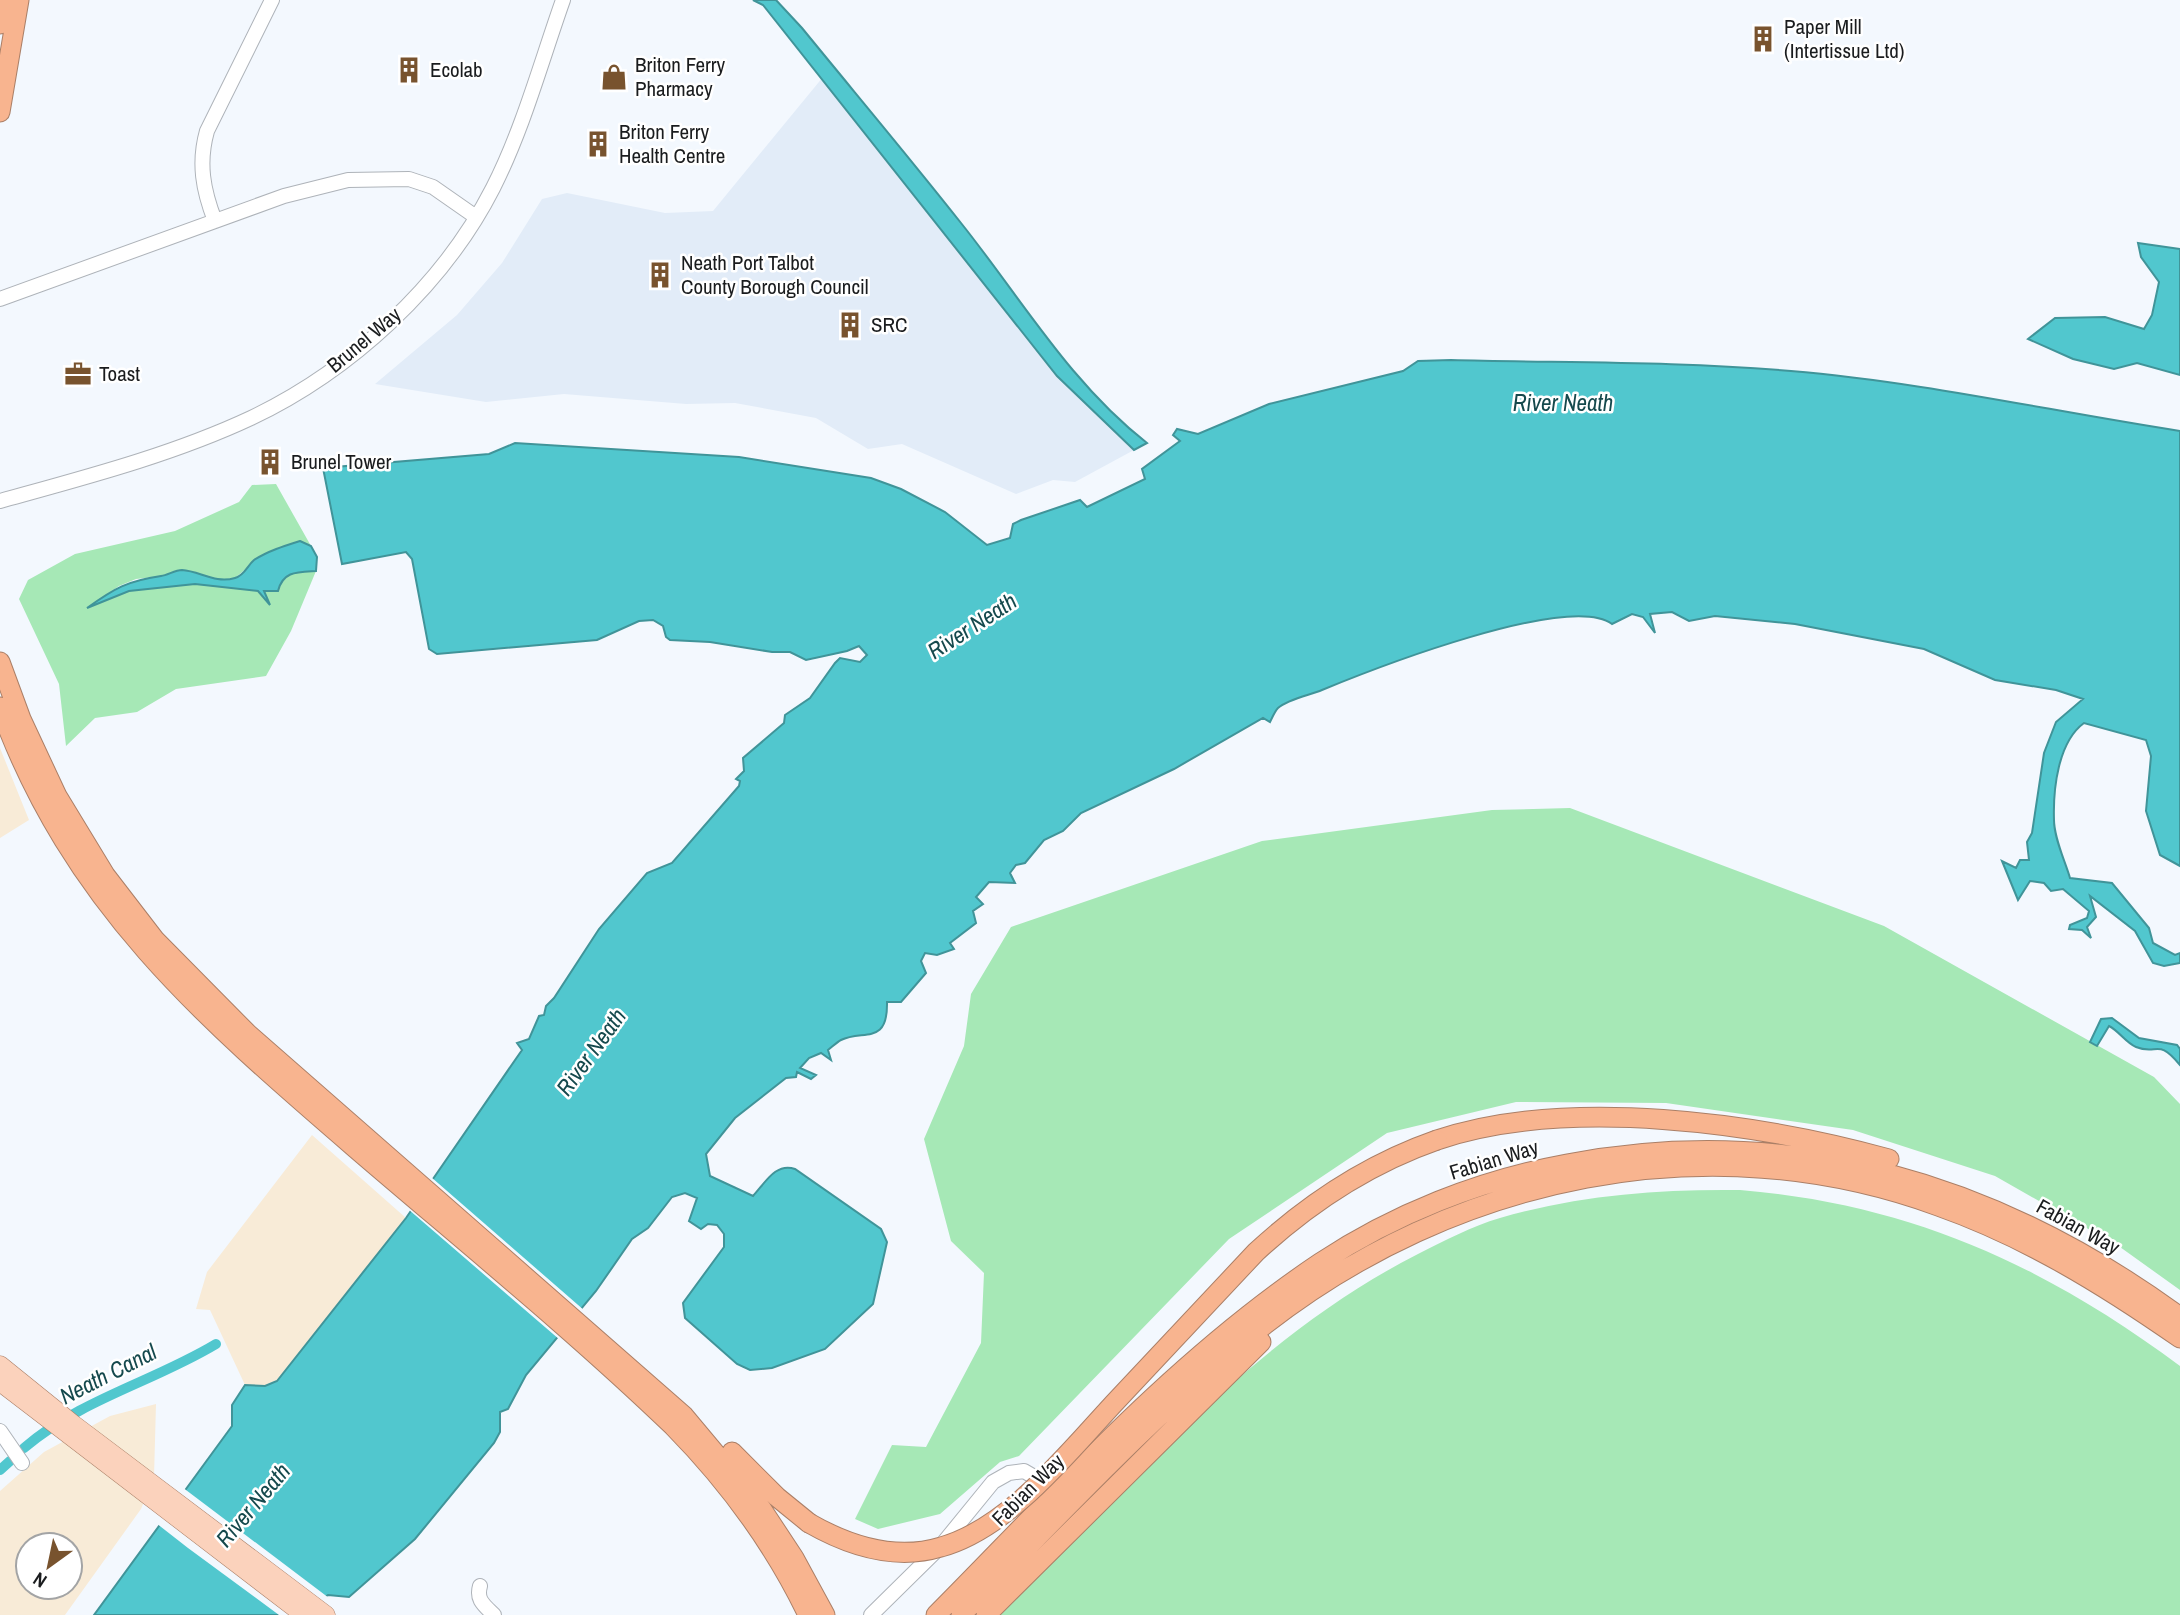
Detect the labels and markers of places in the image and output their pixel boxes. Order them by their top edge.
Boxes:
place label: Paper Mill (Intertissue Ltd) [1784,12,1905,65]
building icon: Paper Mill (Intertissue Ltd) [1748,24,1778,54]
place label: Briton Ferry Pharmacy [635,50,725,103]
building icon: Ecolab [394,55,424,85]
place label: Ecolab [430,55,483,84]
shop icon: Briton Ferry Pharmacy [599,62,629,92]
place label: Briton Ferry Health Centre [619,117,725,170]
building icon: Briton Ferry Health Centre [583,129,613,159]
place label: Neath Port Talbot County Borough Council [681,248,869,301]
building icon: Neath Port Talbot County Borough Council [645,260,675,290]
building icon: SRC [835,310,865,340]
place label: SRC [871,310,907,339]
office icon: Toast [63,359,93,389]
place label: Toast [99,359,140,388]
building icon: Brunel Tower [255,447,285,477]
place label: Brunel Tower [291,447,391,476]

